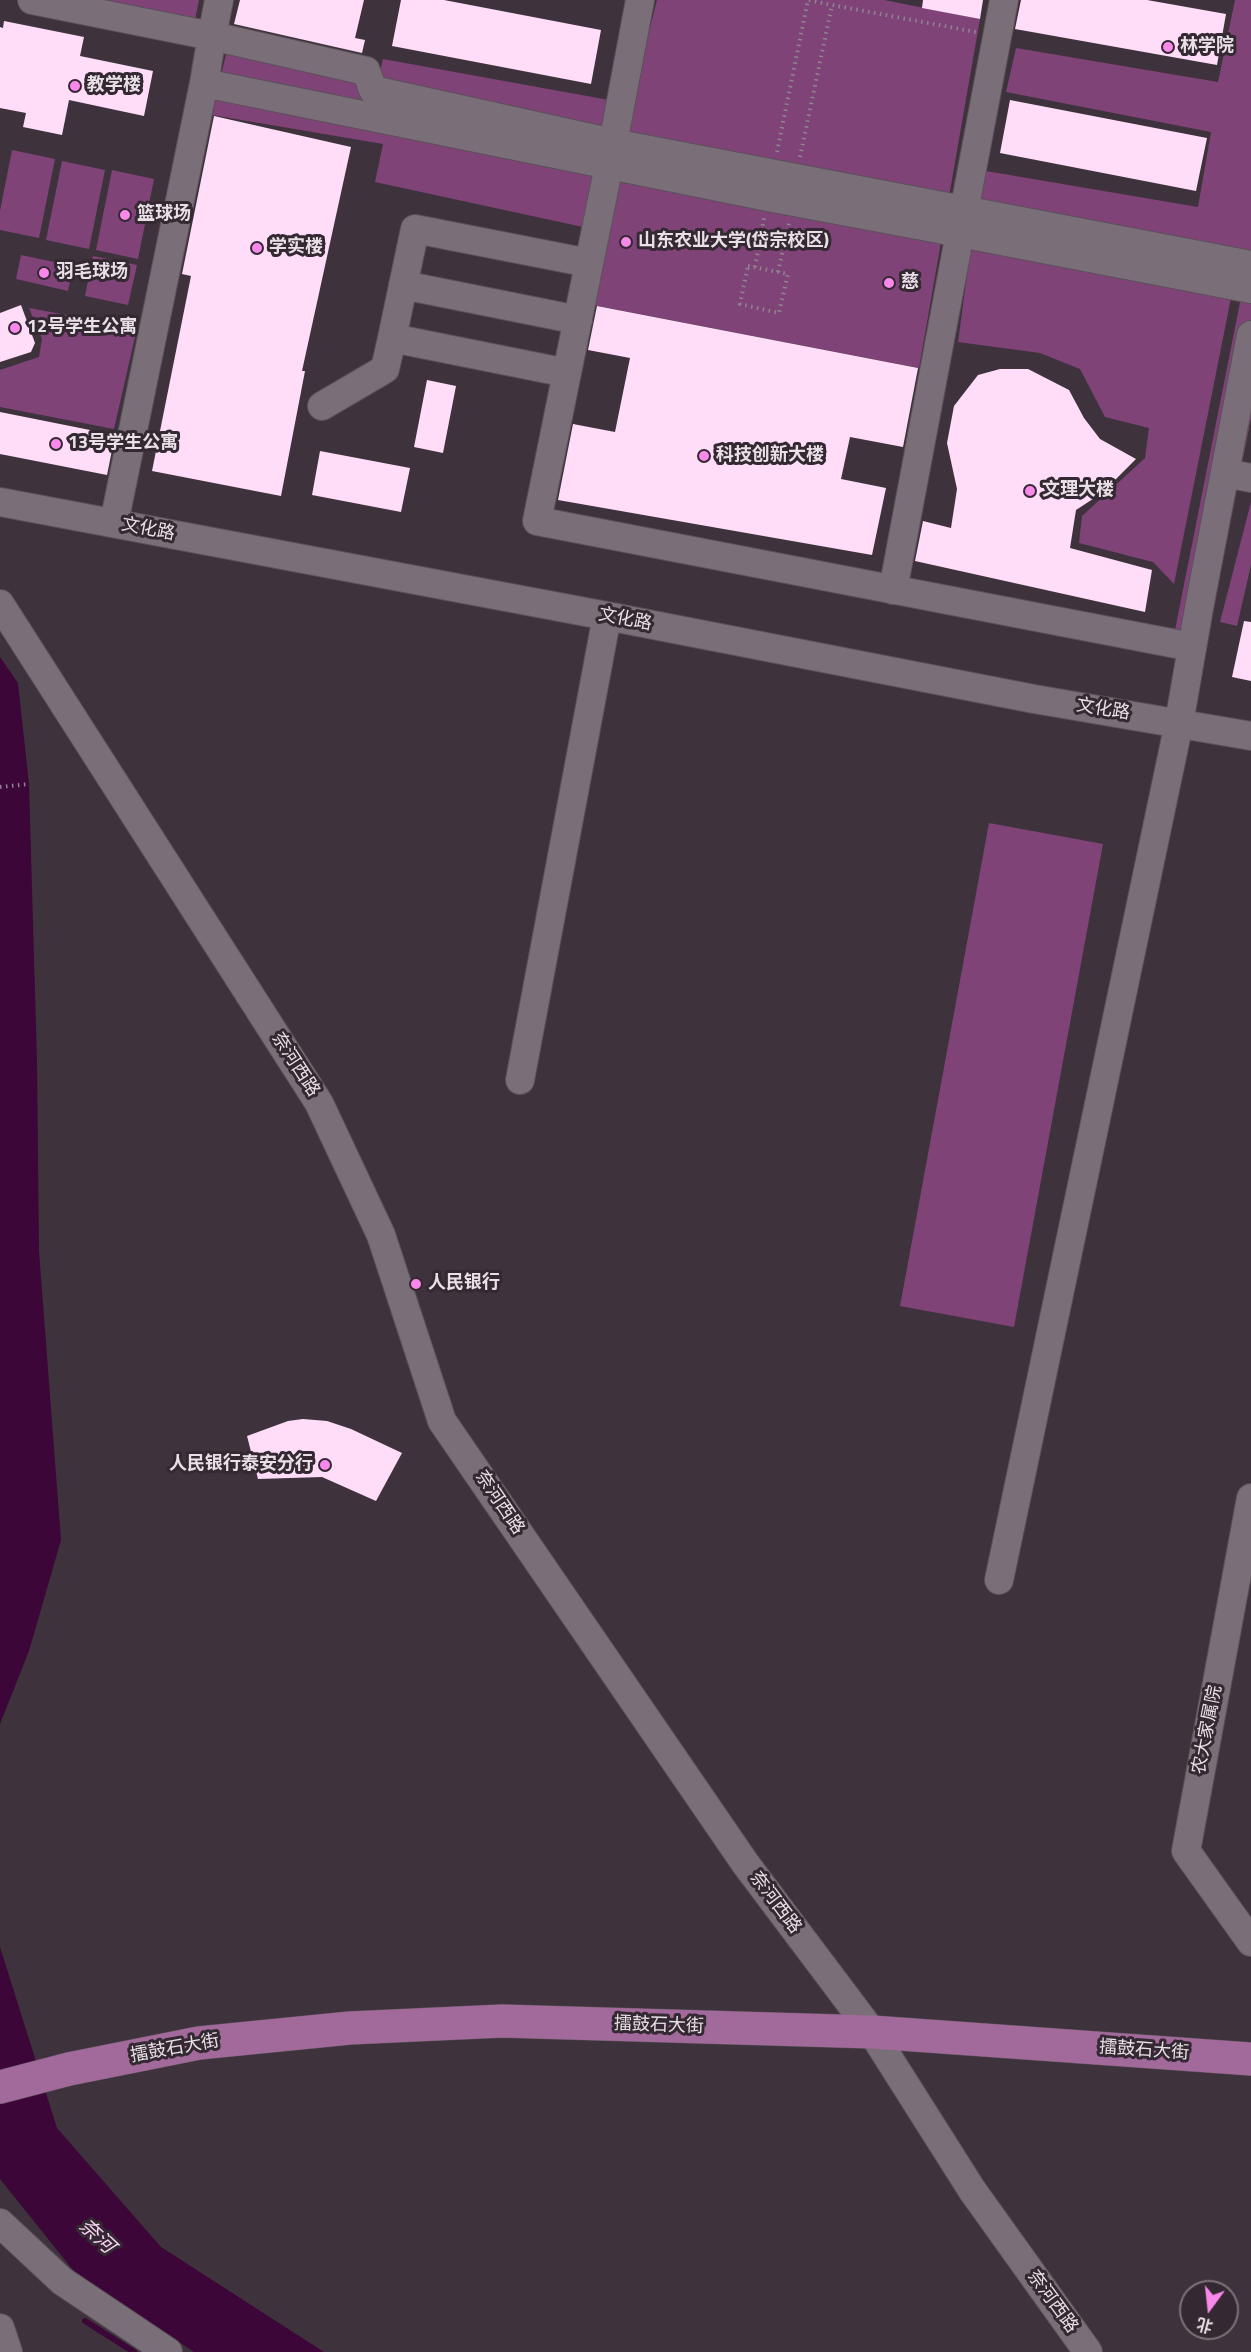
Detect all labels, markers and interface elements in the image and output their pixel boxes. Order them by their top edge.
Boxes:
place label: 林学院 [1180,36,1234,58]
marker: 林学院 [1161,40,1175,54]
place label: 教学楼 [87,75,141,97]
marker: 教学楼 [68,79,82,93]
place label: 篮球场 [137,204,191,226]
marker: 篮球场 [118,208,132,222]
place label: 山东农业大学(岱宗校区) [638,231,829,253]
marker: 山东农业大学(岱宗校区) [619,235,633,249]
place label: 学实楼 [269,237,323,259]
marker: 学实楼 [250,241,264,255]
place label: 羽毛球场 [56,262,128,284]
marker: 羽毛球场 [37,266,51,280]
place label: 慈 [901,272,919,294]
marker: 慈 [882,276,896,290]
place label: 12号学生公寓 [27,317,137,339]
marker: 12号学生公寓 [8,321,22,335]
place label: 13号学生公寓 [68,433,178,455]
marker: 13号学生公寓 [49,437,63,451]
place label: 科技创新大楼 [716,445,824,467]
marker: 科技创新大楼 [697,449,711,463]
place label: 文理大楼 [1042,480,1114,502]
marker: 文理大楼 [1023,484,1037,498]
street label: 文化路 [119,514,177,546]
street label: 文化路 [596,604,654,636]
street label: 文化路 [1075,695,1131,725]
street label: 奈河西路 [266,1029,324,1101]
place label: 人民银行 [428,1273,500,1295]
marker: 人民银行 [409,1277,423,1291]
place label: 人民银行泰安分行 [169,1454,313,1476]
marker: 人民银行泰安分行 [318,1458,332,1472]
street label: 奈河西路 [470,1467,528,1539]
street label: 农大家属院 [1189,1684,1227,1776]
street label: 奈河西路 [745,1868,805,1938]
street label: 擂鼓石大街 [614,2014,704,2038]
street label: 擂鼓石大街 [129,2031,221,2067]
street label: 擂鼓石大街 [1098,2037,1190,2065]
water label: 奈河 [73,2215,119,2259]
street label: 奈河西路 [1022,2267,1082,2337]
north arrow [1179,2280,1239,2340]
text: 北 [1194,2312,1216,2339]

